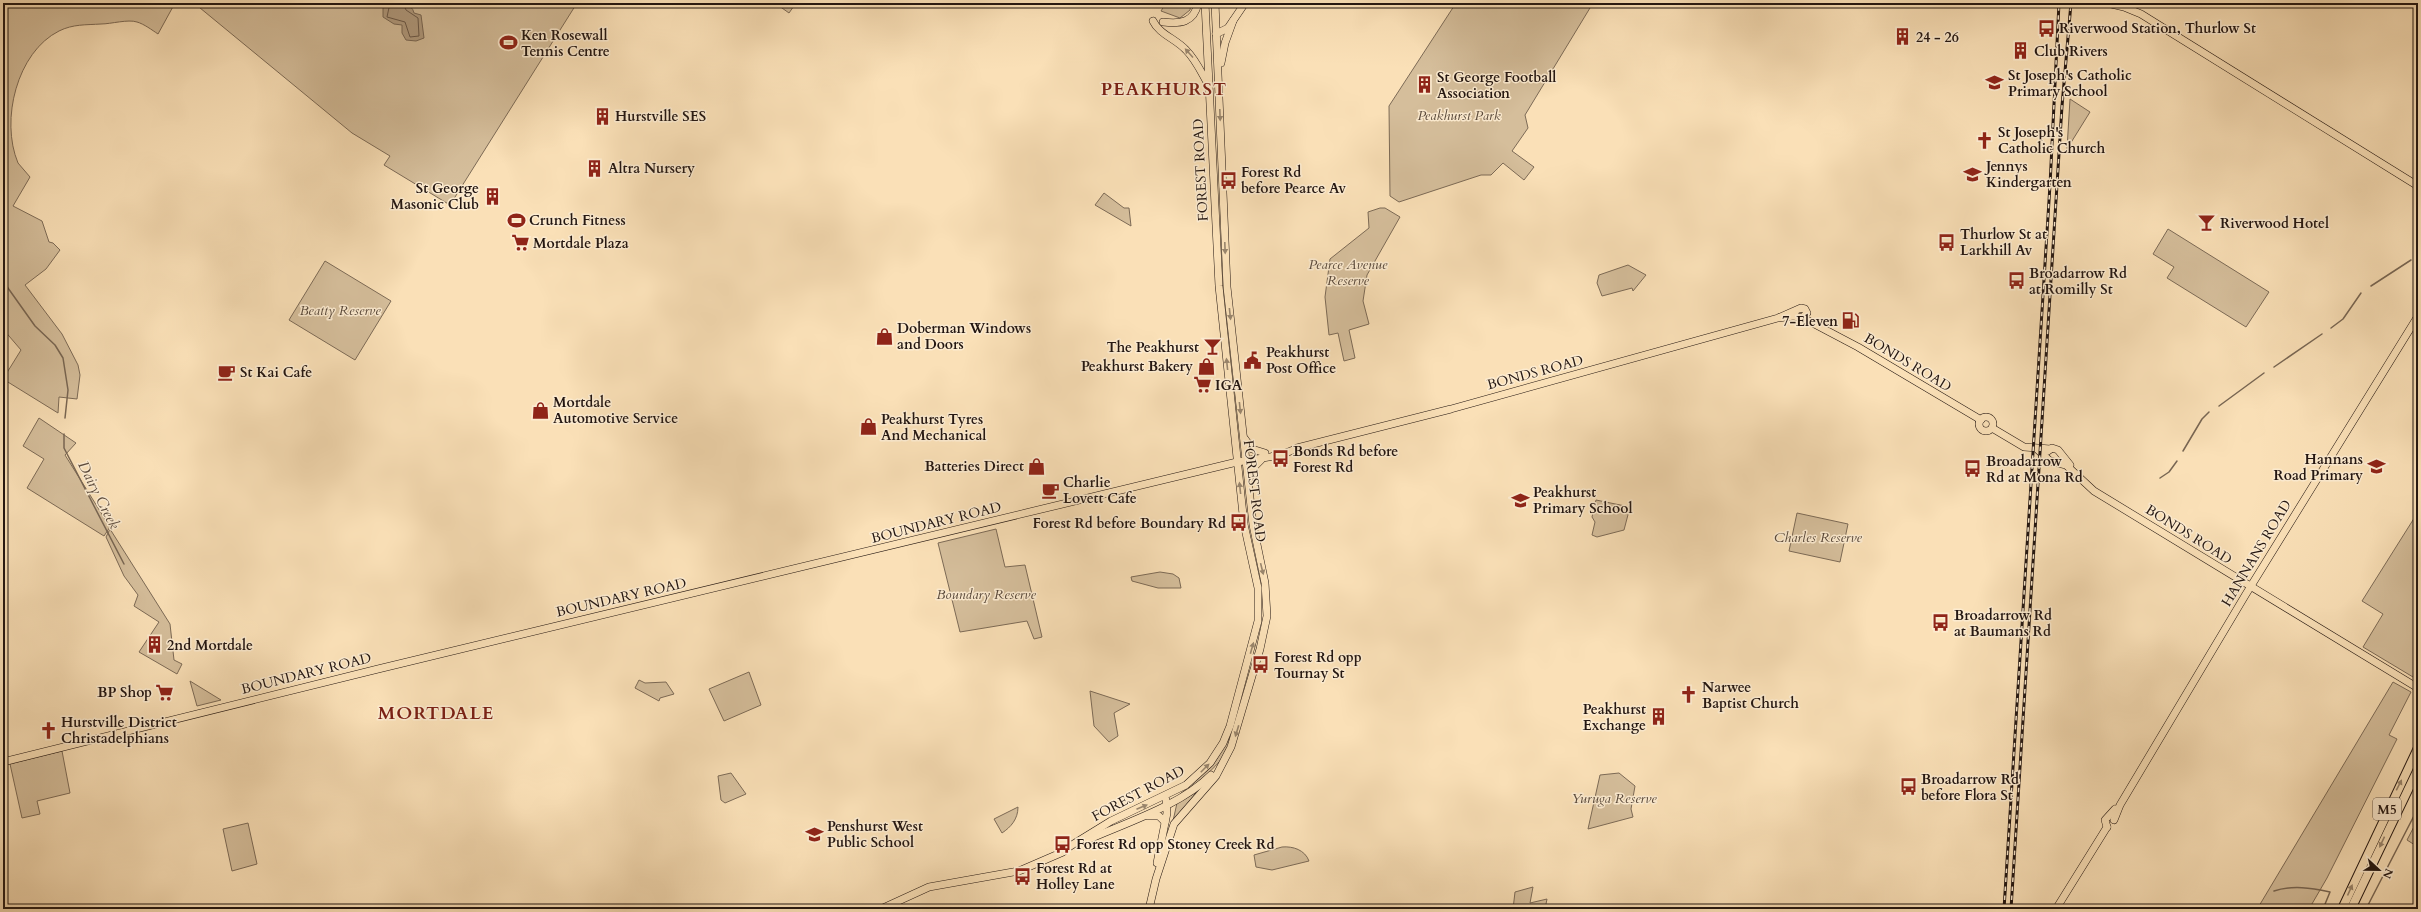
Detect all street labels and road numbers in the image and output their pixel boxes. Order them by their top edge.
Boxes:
street label: FOREST ROAD [1188,118,1213,222]
street label: BONDS ROAD [1860,329,1955,396]
street label: BONDS ROAD [1485,351,1585,394]
street label: FOREST ROAD [1239,439,1270,543]
street label: HANNANS ROAD [2217,496,2296,610]
street label: BOUNDARY ROAD [869,497,1003,548]
street label: BONDS ROAD [2142,500,2236,569]
street label: BOUNDARY ROAD [554,573,688,622]
street label: BOUNDARY ROAD [239,648,373,699]
street label: FOREST ROAD [1088,761,1188,826]
road number: M5 [2373,798,2401,820]

